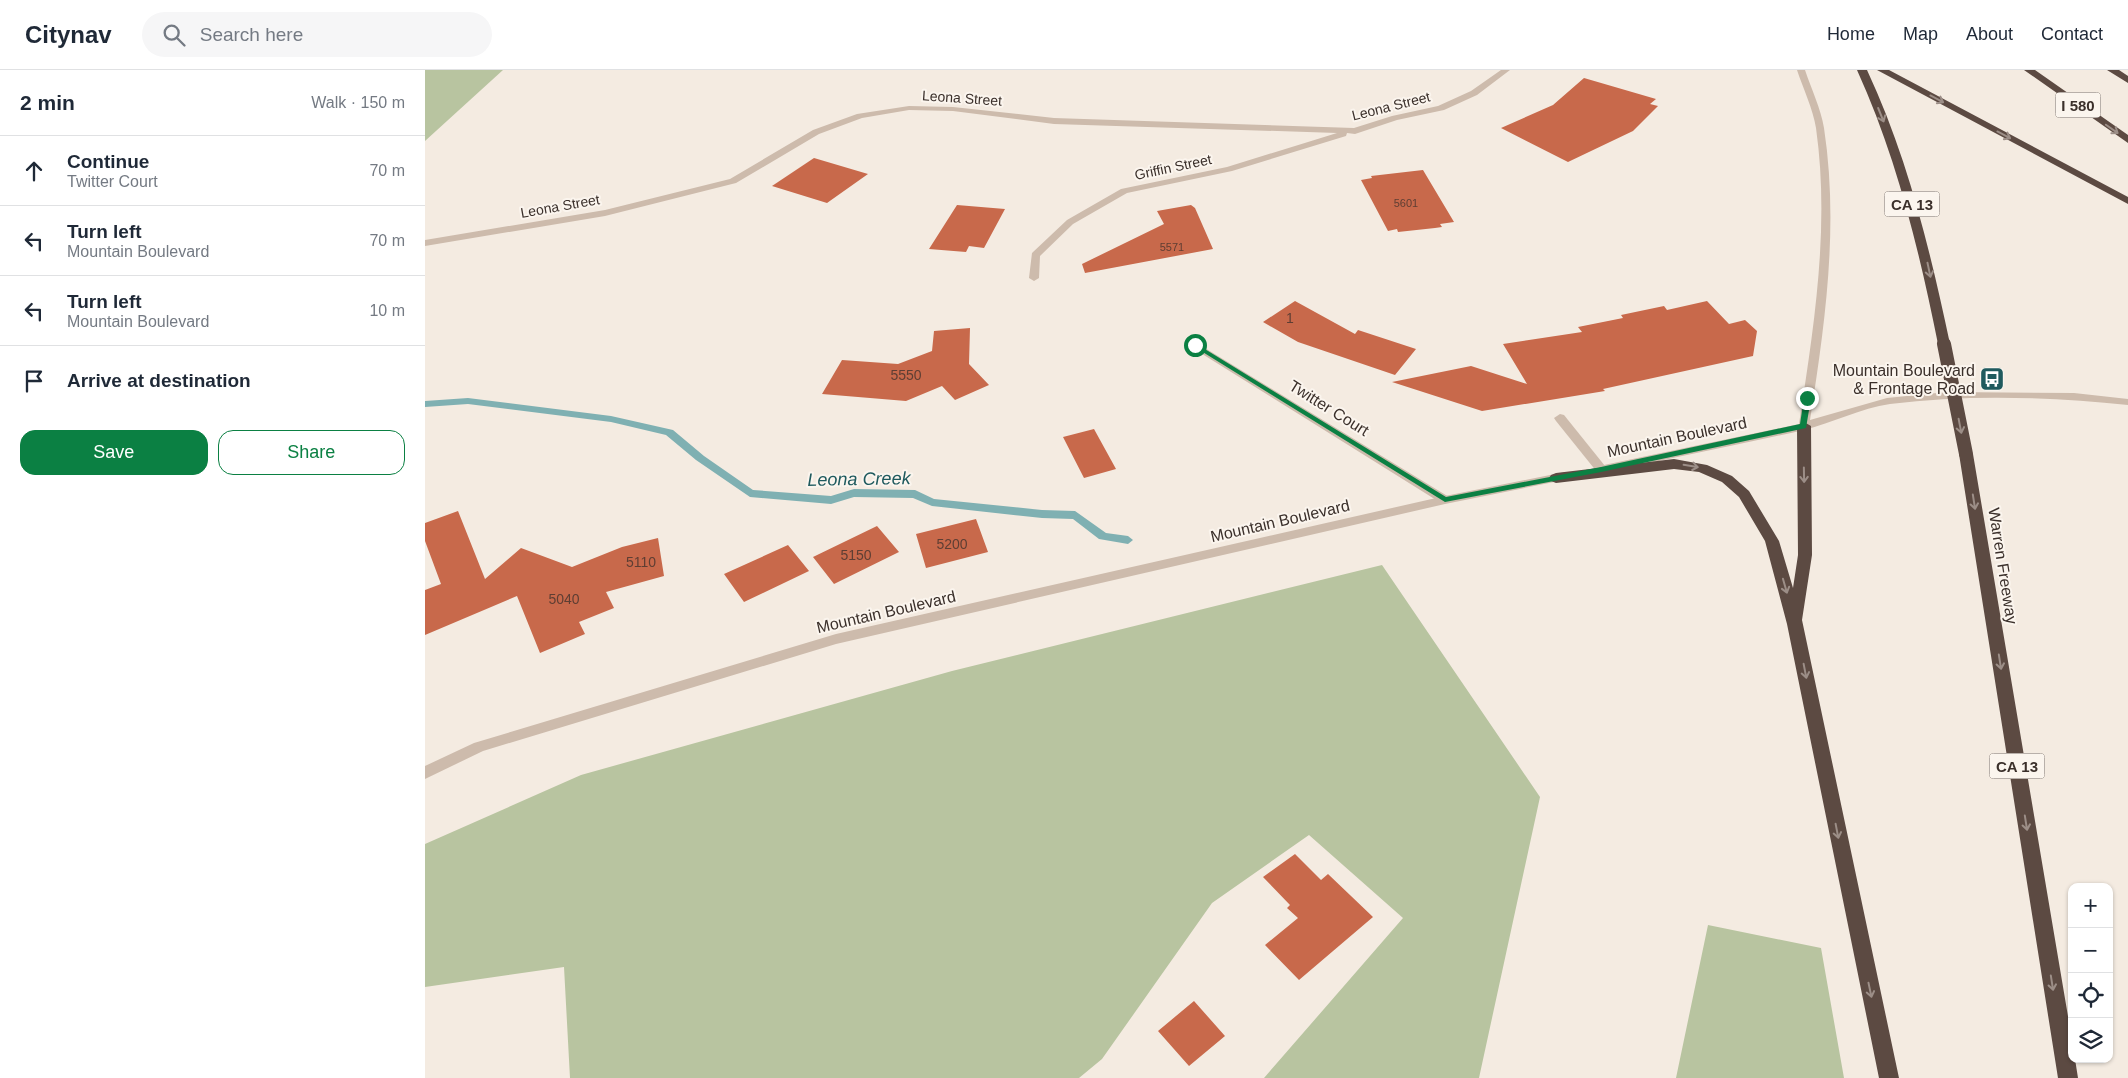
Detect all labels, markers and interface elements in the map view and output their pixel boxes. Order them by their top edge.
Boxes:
search box [142,12,492,57]
text: Citynav [25,21,112,48]
icon: search [160,21,188,49]
text: Search here [200,24,303,45]
text: Home [1827,24,1875,44]
text: Map [1903,24,1938,44]
text: About [1966,24,2013,44]
text: Contact [2041,24,2103,44]
street label: Leona Street [921,87,1003,109]
street label: Leona Street [1350,89,1432,123]
text: 2 min [20,91,75,114]
road number: I 580 [2055,92,2101,118]
text: Walk · 150 m [311,94,405,111]
one-way arrow [1929,95,1944,104]
one-way arrow [1877,107,1886,122]
one-way arrow [2105,124,2119,134]
one-way arrow [1997,130,2012,140]
text: Continue [67,151,149,172]
street label: Griffin Street [1133,151,1213,183]
icon: ahead [20,157,48,185]
text: 70 m [369,162,405,179]
text: Twitter Court [67,173,158,190]
street label: Leona Street [519,191,601,221]
road number: CA 13 [1885,192,1939,216]
house number: 5601 [1394,197,1418,209]
text: Turn left [67,221,142,242]
icon: left [20,227,48,255]
text: 70 m [369,232,405,249]
house number: 5571 [1160,241,1184,253]
text: Mountain Boulevard [67,243,209,260]
one-way arrow [1925,262,1934,278]
text: Turn left [67,291,142,312]
icon: left [20,297,48,325]
text: 10 m [369,302,405,319]
house number: 1 [1286,310,1294,326]
text: Mountain Boulevard [67,313,209,330]
route start [1184,334,1207,357]
place label: Mountain Boulevard & Frontage Road [1833,362,1975,397]
bus stop icon: Mountain Boulevard & Frontage Road [1979,366,2005,392]
icon: arrive [20,367,48,395]
house number: 5550 [890,367,922,383]
text: Arrive at destination [67,370,251,391]
street label: Twitter Court [1286,377,1372,440]
route end [1796,387,1819,410]
street label: Mountain Boulevard [1606,414,1748,460]
one-way arrow [1956,418,1966,434]
button: Save [20,430,208,475]
button: Share [218,430,405,475]
one-way arrow [1683,462,1699,472]
one-way arrow [1799,466,1809,482]
water label: Leona Creek [807,468,912,490]
one-way arrow [1969,494,1979,510]
street label: Mountain Boulevard [1209,497,1351,545]
street label: Warren Freeway [1985,507,2021,625]
house number: 5200 [936,536,968,552]
house number: 5150 [840,547,872,563]
house number: 5110 [626,554,656,570]
one-way arrow [1780,578,1790,594]
street label: Mountain Boulevard [815,588,957,636]
house number: 5040 [548,591,580,607]
one-way arrow [1995,654,2005,670]
one-way arrow [1801,663,1810,679]
road number: CA 13 [1989,754,2045,778]
one-way arrow [2021,814,2031,830]
one-way arrow [1833,822,1842,838]
map controls [2068,883,2113,1063]
button: + [2068,883,2113,928]
button: − [2068,928,2113,973]
button: locate [2068,973,2113,1018]
one-way arrow [2048,975,2058,991]
one-way arrow [1866,981,1875,997]
button: layers [2068,1018,2113,1063]

